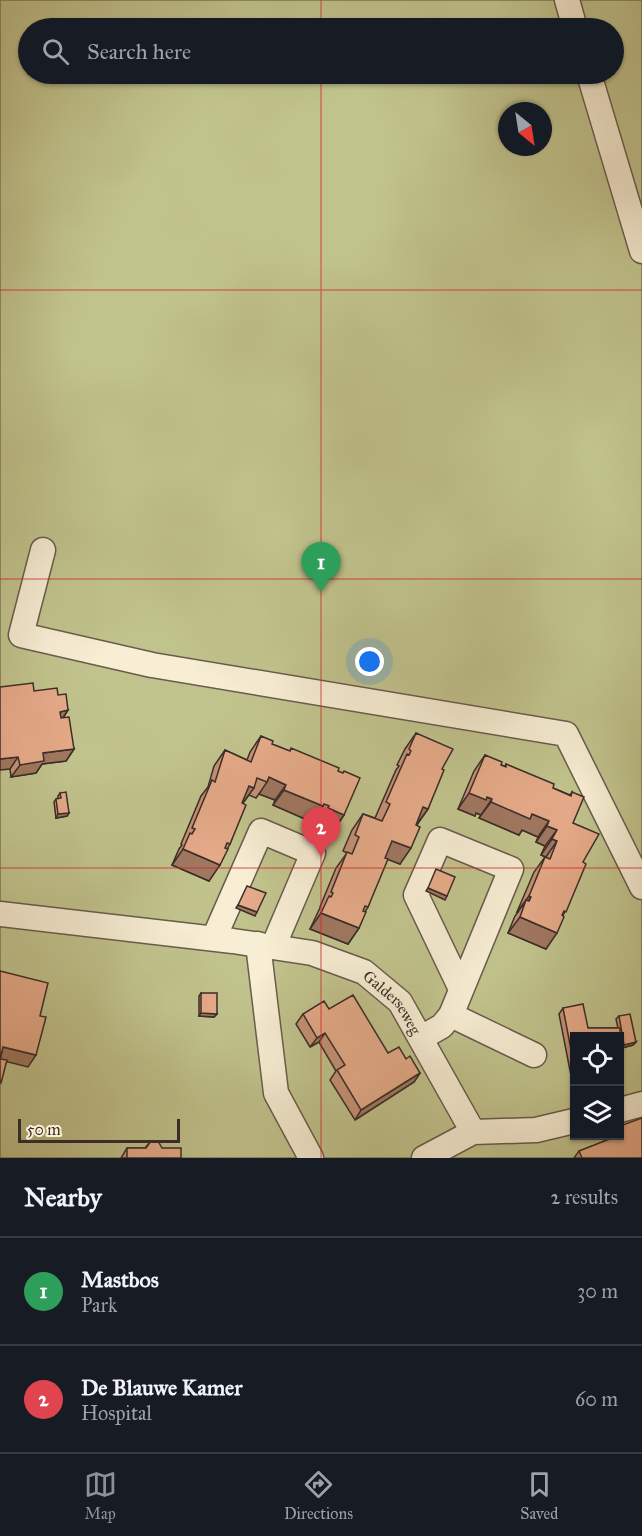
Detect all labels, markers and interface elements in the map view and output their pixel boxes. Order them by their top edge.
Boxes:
search box [18,18,624,84]
icon: search [39,35,72,68]
text: Search here [87,38,191,65]
north arrow [498,102,552,156]
pin: 1 [302,542,340,592]
your location [355,647,384,676]
pin: 2 [302,808,340,857]
street label: Galderseweg [359,966,426,1039]
map controls [570,1032,624,1140]
button: locate [570,1032,624,1086]
button: layers [570,1086,624,1140]
scale bar [18,1116,180,1144]
text: 50 m [27,1120,61,1139]
text: Nearby [24,1181,102,1213]
text: 2 results [550,1185,618,1209]
text: Mastbos [81,1266,159,1293]
text: 1 [40,1279,47,1303]
text: 30 m [577,1279,618,1303]
text: Park [81,1293,117,1317]
text: De Blauwe Kamer [81,1374,243,1401]
text: 2 [39,1387,48,1411]
text: 60 m [575,1387,618,1411]
text: Hospital [81,1401,152,1425]
tab: Map [84,1468,117,1523]
tab: Directions [284,1468,353,1523]
tab: Saved [520,1468,558,1523]

